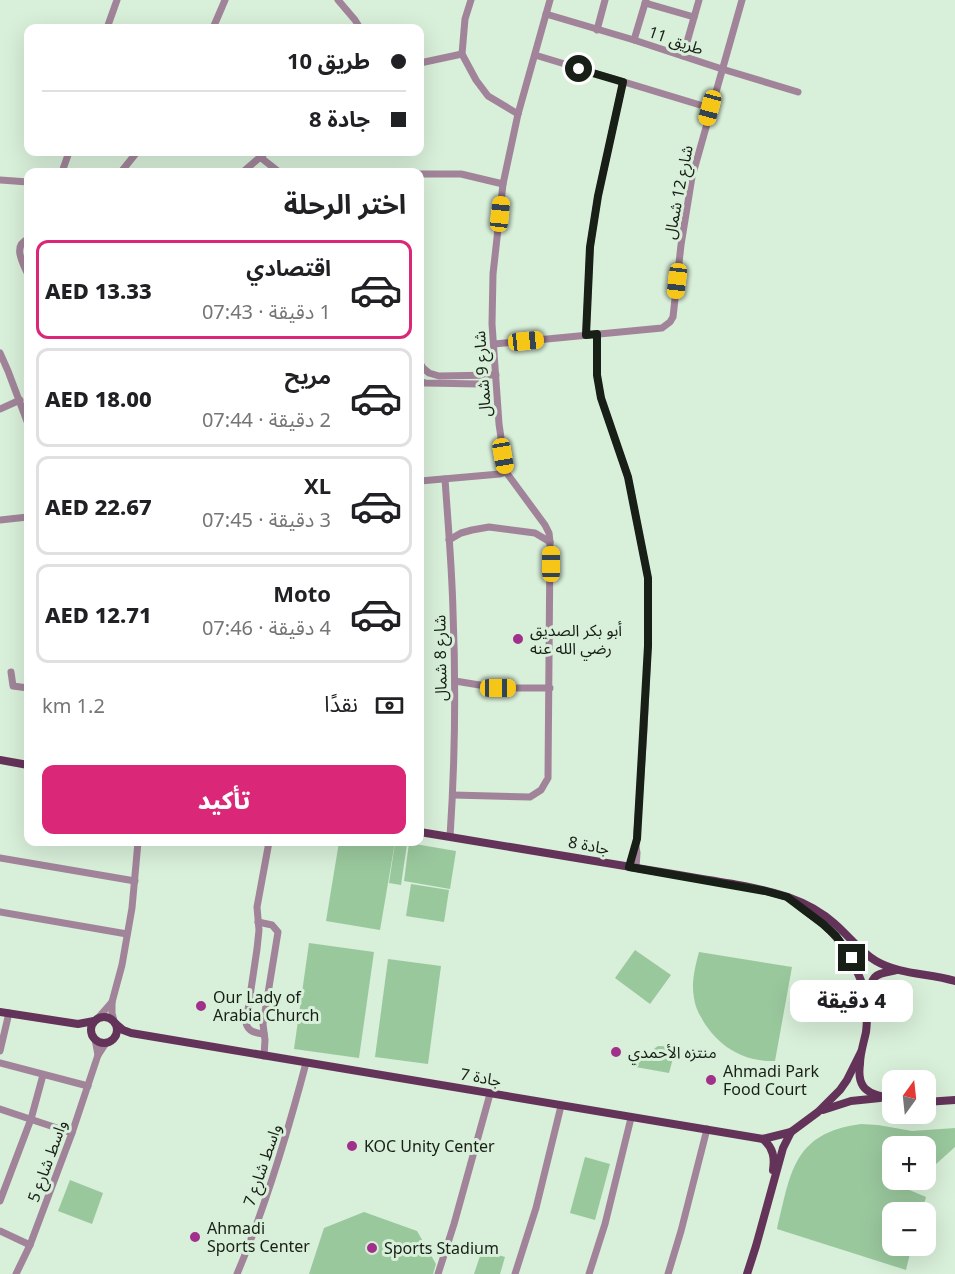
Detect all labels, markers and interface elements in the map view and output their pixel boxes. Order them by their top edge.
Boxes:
street label: طريق 11 [646,20,707,60]
text: طريق 10 [287,45,370,75]
route start [565,55,592,82]
car [697,88,723,128]
text: جادة 8 [309,103,370,133]
street label: شارع 12 شمال [658,143,700,241]
text: اختر الرحلة [284,185,406,222]
car [489,195,511,233]
text: اقتصادي [246,252,331,282]
car [666,262,688,300]
icon: car [349,263,403,317]
text: AED 13.33 [45,275,152,305]
text: 1 دقيقة · 07:43 [202,298,331,325]
street label: شارع 9 شمال [468,330,498,418]
car [507,330,545,352]
text: مريح [285,360,331,390]
icon: car [349,371,403,425]
text: AED 18.00 [45,383,152,413]
text: 2 دقيقة · 07:44 [202,406,331,433]
car [491,437,515,475]
text: XL [304,470,331,500]
icon: car [349,479,403,533]
text: AED 22.67 [45,491,152,521]
text: 3 دقيقة · 07:45 [202,506,331,533]
car [542,546,560,582]
text: Moto [273,578,331,608]
icon: car [349,587,403,641]
text: AED 12.71 [45,599,152,629]
text: 4 دقيقة · 07:46 [202,614,331,641]
street label: شارع 8 شمال [428,615,454,701]
place label: أبو بكر الصديق رضي الله عنه [530,619,622,661]
marker: أبو بكر الصديق رضي الله عنه [511,632,525,646]
car [480,679,516,697]
text: نقدًا [324,688,358,718]
icon: cash [373,689,406,722]
text: 1.2 km [42,692,105,719]
button: تأكيد [42,765,406,834]
street label: جادة 8 [567,831,611,859]
route end [838,944,865,971]
callout: 4 دقيقة [790,979,914,1021]
place label: Our Lady of Arabia Church [213,986,319,1026]
text: 4 دقيقة [817,987,886,1014]
marker: Our Lady of Arabia Church [194,999,208,1013]
place label: منتزه الأحمدي [628,1041,717,1065]
marker: منتزه الأحمدي [609,1045,623,1059]
place label: Ahmadi Park Food Court [723,1060,819,1100]
street label: جادة 7 [459,1063,503,1091]
north arrow [882,1070,936,1124]
map controls [882,1070,936,1256]
marker: Ahmadi Park Food Court [704,1073,718,1087]
street label: واسط شارع 5 [22,1117,74,1206]
street label: واسط شارع 7 [238,1121,288,1210]
place label: KOC Unity Center [364,1135,495,1157]
button: + [882,1136,936,1190]
marker: KOC Unity Center [345,1139,359,1153]
button: − [882,1202,936,1256]
place label: Ahmadi Sports Center [207,1217,310,1257]
marker: Ahmadi Sports Center [188,1230,202,1244]
place label: Sports Stadium [384,1237,499,1259]
marker: Sports Stadium [365,1241,379,1255]

